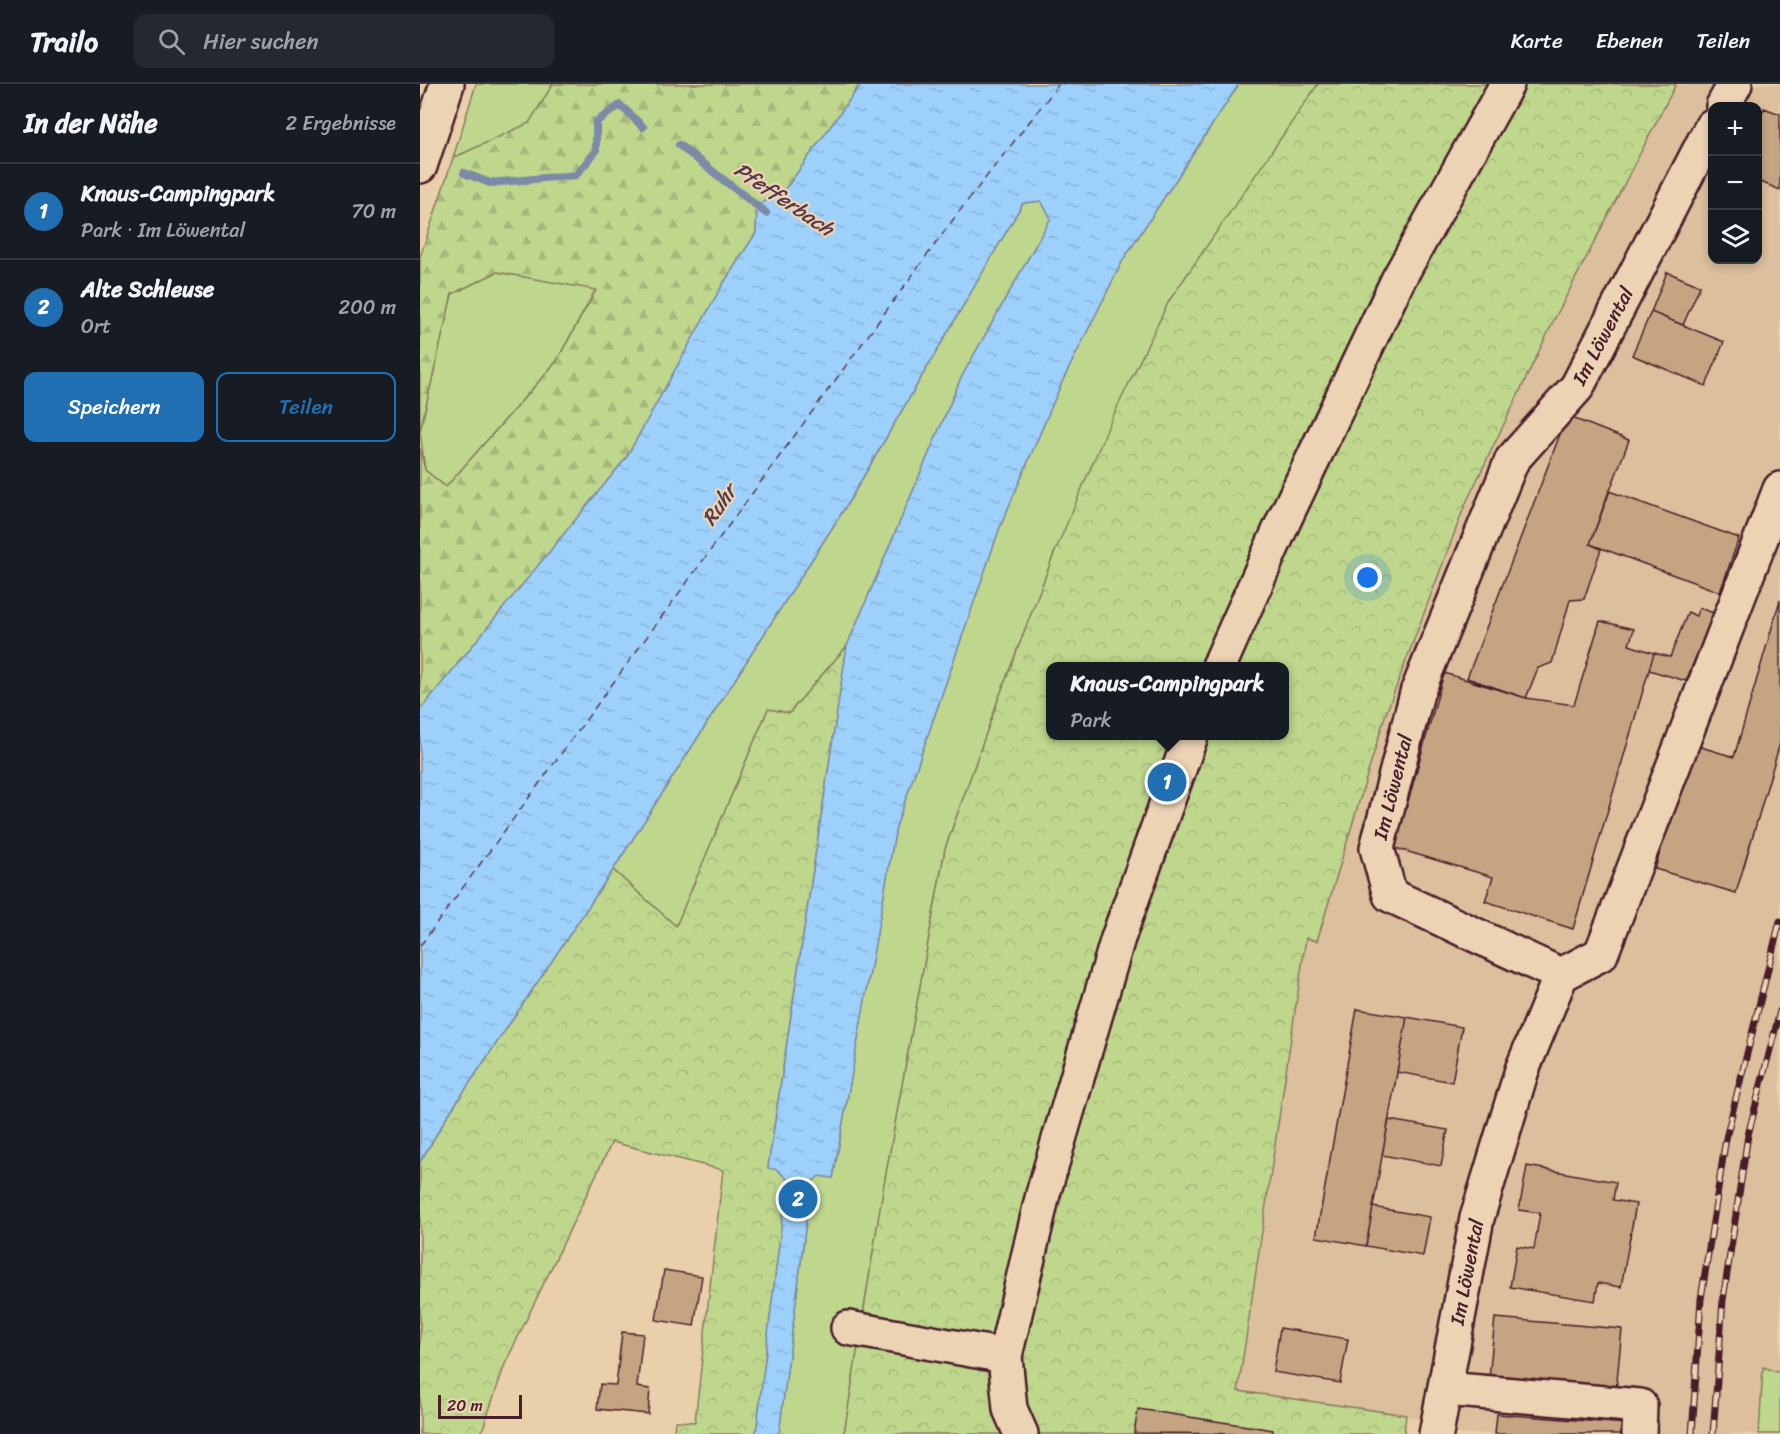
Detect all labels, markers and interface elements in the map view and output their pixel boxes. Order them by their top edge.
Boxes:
search box [134,14,554,68]
text: Trailo [30,17,98,66]
text: Hier suchen [203,22,318,61]
text: Karte [1511,22,1563,60]
text: Ebenen [1596,22,1663,60]
text: Teilen [1696,22,1750,60]
icon: search [155,25,188,58]
text: In der Nähe [24,100,158,146]
map controls [1708,102,1762,264]
button: + [1708,102,1762,156]
text: 2 Ergebnisse [286,106,396,141]
water label: Pfefferbach [726,151,844,248]
button: − [1708,156,1762,210]
text: Knaus-Campingpark [81,174,275,213]
text: 1 [39,194,48,229]
text: 70 m [351,194,396,229]
button: layers [1708,210,1762,264]
text: Park · Im Löwental [81,213,245,248]
text: Alte Schleuse [81,270,214,309]
street label: Im Löwental [1562,279,1644,392]
text: 2 [38,290,49,325]
text: 200 m [339,290,396,325]
text: Ort [81,309,111,344]
button: Speichern [24,372,204,442]
button: Teilen [216,372,396,442]
water label: Ruhr [691,473,749,534]
your location [1353,563,1382,592]
popup [1046,662,1289,740]
text: Knaus-Campingpark [1070,664,1265,703]
text: Park [1070,703,1111,738]
street label: Im Löwental [1363,729,1423,844]
pin: 1 [1148,760,1186,804]
pin: 2 [778,1176,818,1222]
street label: Im Löwental [1439,1215,1495,1329]
text: 20 m [447,1391,483,1420]
scale bar [438,1392,522,1420]

